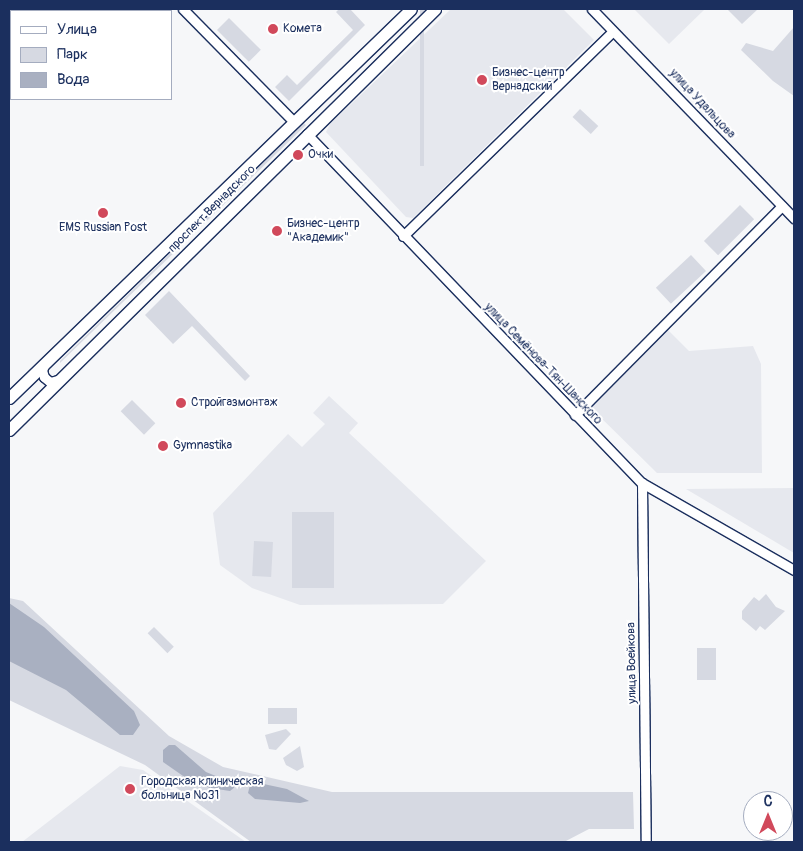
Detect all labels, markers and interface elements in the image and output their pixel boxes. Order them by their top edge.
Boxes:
legend [10,10,172,100]
text: Улица [57,20,97,39]
place label: Комета [283,22,322,36]
marker: Комета [267,23,279,35]
text: Парк [57,45,88,64]
place label: Бизнес-центр Вернадский [492,66,565,94]
street label: улица Удальцова [666,66,738,142]
text: Вода [57,70,90,89]
marker: Бизнес-центр Вернадский [476,74,488,86]
place label: Очки [308,148,333,162]
marker: Очки [292,149,304,161]
street label: проспект Вернадского [165,162,259,256]
marker: EMS Russian Post [97,207,109,219]
place label: Бизнес-центр "Академик" [287,217,360,245]
place label: EMS Russian Post [59,221,147,235]
marker: Бизнес-центр "Академик" [271,225,283,237]
street label: улица Семёнова-Тян-Шанского [481,300,605,428]
place label: Стройгазмонтаж [191,396,277,410]
marker: Стройгазмонтаж [175,397,187,409]
place label: Gymnastika [173,439,232,453]
marker: Gymnastika [157,440,169,452]
street label: улица Воейкова [624,622,640,704]
place label: Городская клиническая больница №31 [141,775,263,803]
marker: Городская клиническая больница №31 [123,782,137,796]
north arrow [743,791,793,841]
text: С [764,793,772,810]

